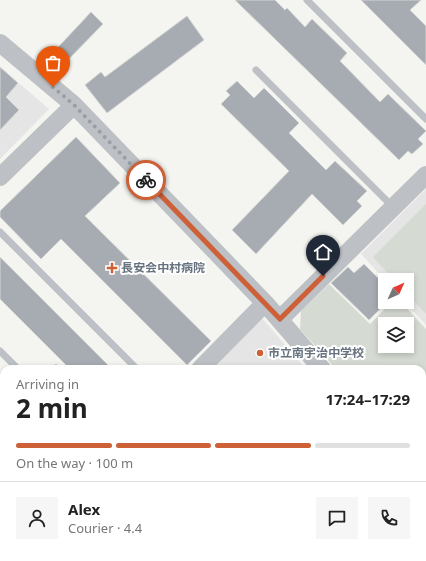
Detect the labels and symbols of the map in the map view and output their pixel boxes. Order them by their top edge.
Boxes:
pin [36,46,70,87]
courier [126,160,166,200]
pin [306,235,340,276]
place label: 長安会中村病院 [121,259,205,276]
marker: 長安会中村病院 [106,262,118,274]
north arrow [378,273,414,309]
place label: 市立南宇治中学校 [268,344,364,361]
marker: 市立南宇治中学校 [255,348,265,358]

